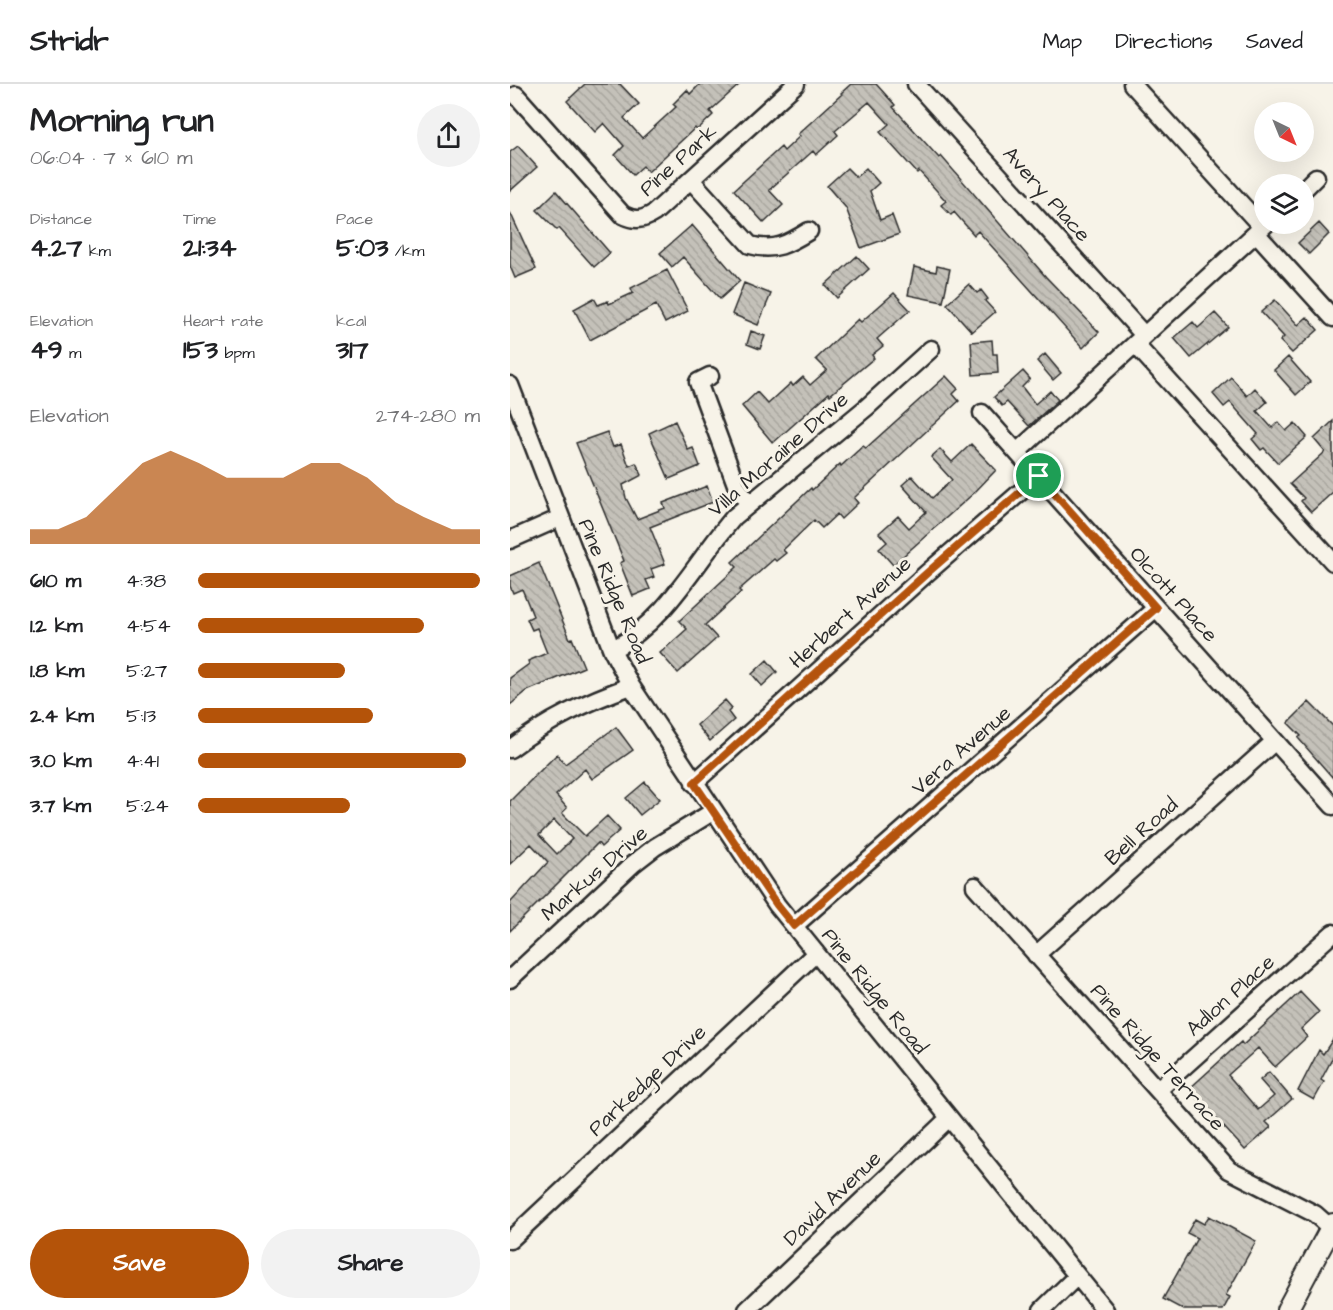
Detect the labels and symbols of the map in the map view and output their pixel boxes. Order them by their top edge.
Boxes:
north arrow [1254,102,1314,162]
street label: Pine Park [633,118,724,203]
street label: Avery Place [994,140,1097,250]
street label: Villa Moraine Drive [702,385,855,524]
pin [1013,450,1064,501]
street label: Pine Ridge Road [569,514,658,669]
street label: Olcott Place [1123,540,1225,649]
street label: Herbert Avenue [783,550,918,675]
street label: Vera Avenue [905,699,1017,802]
street label: Bell Road [1098,790,1184,872]
street label: Markus Drive [535,819,654,928]
street label: Pine Ridge Road [813,922,935,1062]
street label: Adlon Place [1180,948,1281,1043]
street label: Pine Ridge Terrace [1082,977,1232,1139]
street label: Parkedge Drive [582,1018,714,1144]
street label: David Avenue [777,1144,888,1252]

